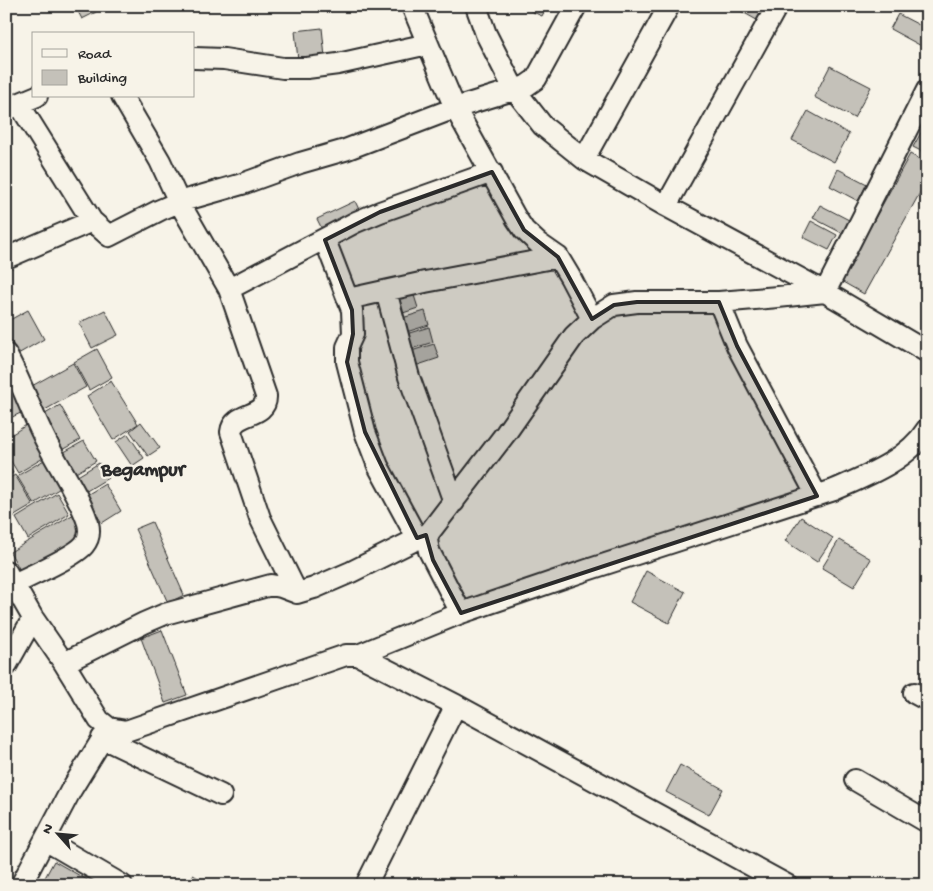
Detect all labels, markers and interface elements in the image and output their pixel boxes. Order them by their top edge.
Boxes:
legend [32,32,195,98]
text: Road [78,46,112,64]
text: Building [77,70,127,88]
district label: Begampur [100,460,187,483]
north arrow [32,808,82,858]
text: N [39,821,58,837]

